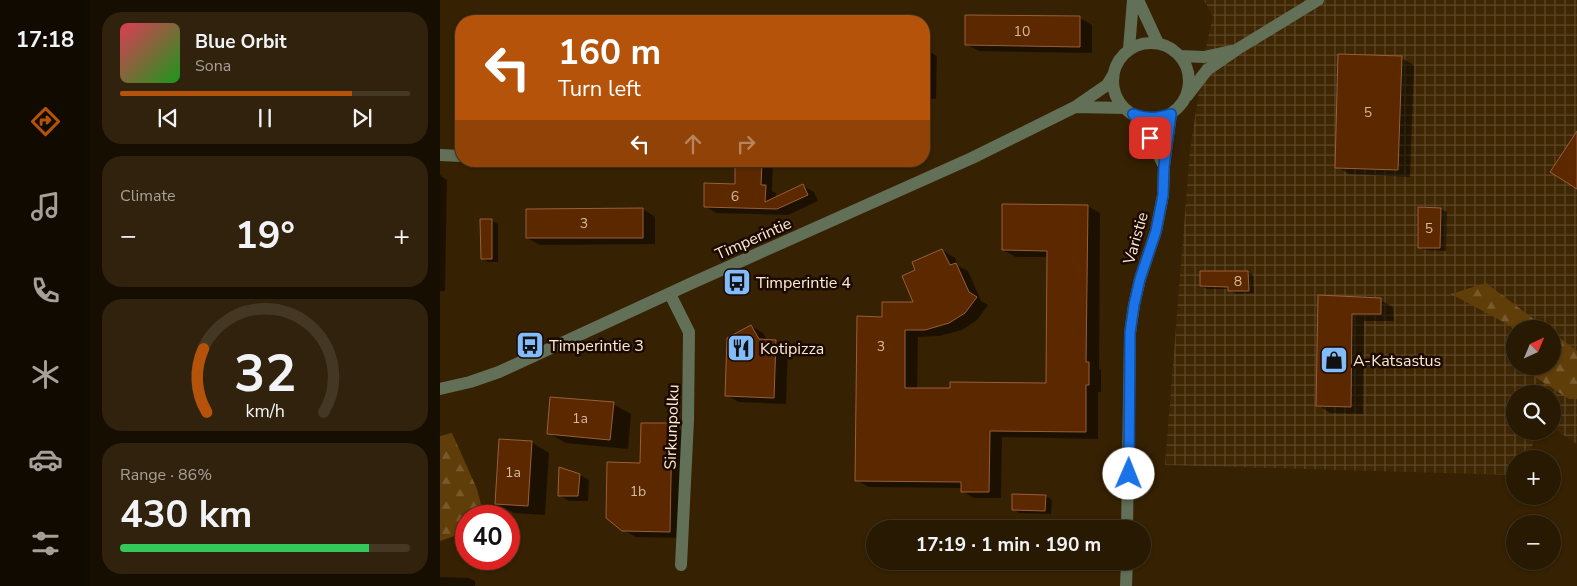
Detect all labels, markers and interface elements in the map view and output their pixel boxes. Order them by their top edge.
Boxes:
house number: 10 [1014,22,1030,41]
text: 17:18 [16,25,74,55]
text: Blue Orbit [195,29,286,55]
text: 160 m [558,29,661,76]
icon: left [475,35,540,100]
text: Sona [195,55,231,77]
text: Turn left [558,74,641,104]
house number: 5 [1364,103,1372,122]
icon: directions [28,104,63,139]
icon: previous [154,104,182,132]
icon: pause [251,104,279,132]
icon: next [348,104,376,132]
pin [1129,117,1171,159]
icon: arrive [1136,124,1164,152]
icon: left [626,130,654,158]
icon: ahead [679,130,707,158]
icon: right [732,130,760,158]
text: Climate [120,185,175,207]
house number: 6 [731,187,739,206]
icon: music [28,189,63,224]
text: 19° [235,210,295,261]
street label: Varistie [1118,210,1154,268]
street label: Timperintie [712,212,795,265]
house number: 3 [580,214,588,233]
text: − [120,217,137,255]
text: + [393,217,410,255]
house number: 5 [1425,219,1433,238]
bus stop icon: Timperintie 4 [722,267,752,297]
place label: Timperintie 4 [756,272,851,294]
house number: 8 [1234,272,1242,291]
icon: phone [28,273,63,308]
north arrow [1506,320,1561,375]
map controls [1506,320,1561,570]
bus stop icon: Timperintie 3 [515,330,545,360]
restaurant icon: Kotipizza [726,333,756,363]
place label: Timperintie 3 [549,335,644,357]
house number: 3 [877,337,885,356]
text: 32 [234,338,296,409]
place label: Kotipizza [760,338,824,360]
shop icon: A-Katsastus [1319,345,1349,375]
place label: A-Katsastus [1353,350,1441,372]
icon: climate [28,357,63,392]
street label: Sirkunpolku [660,384,684,470]
button: search [1506,385,1561,440]
text: km/h [245,399,285,423]
house number: 1a [572,409,588,428]
icon: car [28,442,63,477]
position arrow [1102,447,1154,499]
button: + [1506,450,1561,505]
house number: 1a [505,463,521,482]
text: Range · 86% [120,464,212,486]
house number: 1b [630,482,646,501]
text: 430 km [120,489,252,540]
speed limit sign: 40 [455,505,520,570]
button: − [1506,515,1561,570]
icon: filters [28,526,63,561]
text: 17:19 · 1 min · 190 m [916,532,1101,558]

